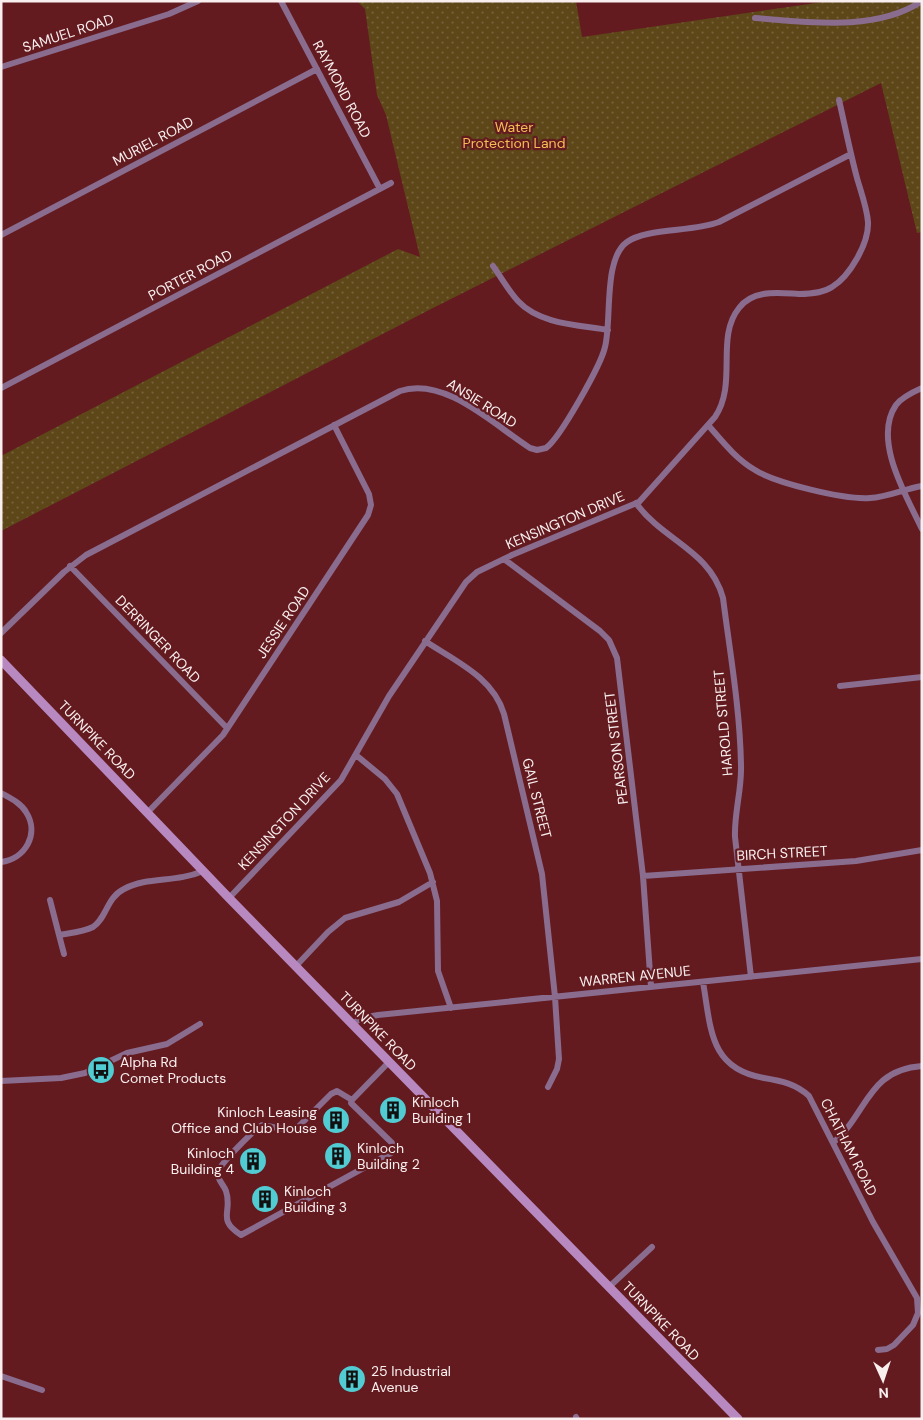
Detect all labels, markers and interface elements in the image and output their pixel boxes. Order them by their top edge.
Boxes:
street label: SAMUEL ROAD [20,10,116,56]
street label: RAYMOND ROAD [309,37,375,141]
street label: MURIEL ROAD [110,112,196,170]
park label: Water Protection Land [463,118,565,152]
street label: PORTER ROAD [145,245,235,305]
street label: ANSIE ROAD [444,374,520,432]
street label: KENSINGTON DRIVE [503,487,627,553]
street label: JESSIE ROAD [252,582,314,662]
street label: DERRINGER ROAD [112,591,204,687]
street label: HAROLD STREET [709,669,737,777]
street label: PEARSON STREET [600,690,632,806]
street label: TURNPIKE ROAD [55,696,139,784]
street label: GAIL STREET [518,756,556,840]
street label: KENSINGTON DRIVE [234,768,334,874]
street label: BIRCH STREET [736,842,828,864]
street label: WARREN AVENUE [578,961,692,991]
street label: TURNPIKE ROAD [336,987,420,1075]
place label: Alpha Rd Comet Products [120,1053,226,1087]
bus stop icon: Alpha Rd Comet Products [86,1055,116,1085]
place label: Kinloch Building 1 [412,1093,471,1127]
building icon: Kinloch Building 1 [378,1095,408,1125]
street label: CHATHAM ROAD [817,1095,881,1199]
place label: Kinloch Leasing Office and Club House [171,1103,317,1137]
building icon: Kinloch Leasing Office and Club House [321,1105,351,1135]
place label: Kinloch Building 2 [357,1139,420,1173]
building icon: Kinloch Building 2 [323,1141,353,1171]
place label: Kinloch Building 4 [171,1144,234,1178]
building icon: Kinloch Building 4 [238,1146,268,1176]
place label: Kinloch Building 3 [284,1182,347,1216]
building icon: Kinloch Building 3 [250,1184,280,1214]
street label: TURNPIKE ROAD [619,1277,703,1365]
north arrow [858,1355,908,1405]
place label: 25 Industrial Avenue [371,1362,451,1396]
building icon: 25 Industrial Avenue [337,1364,367,1394]
text: N [878,1384,889,1402]

